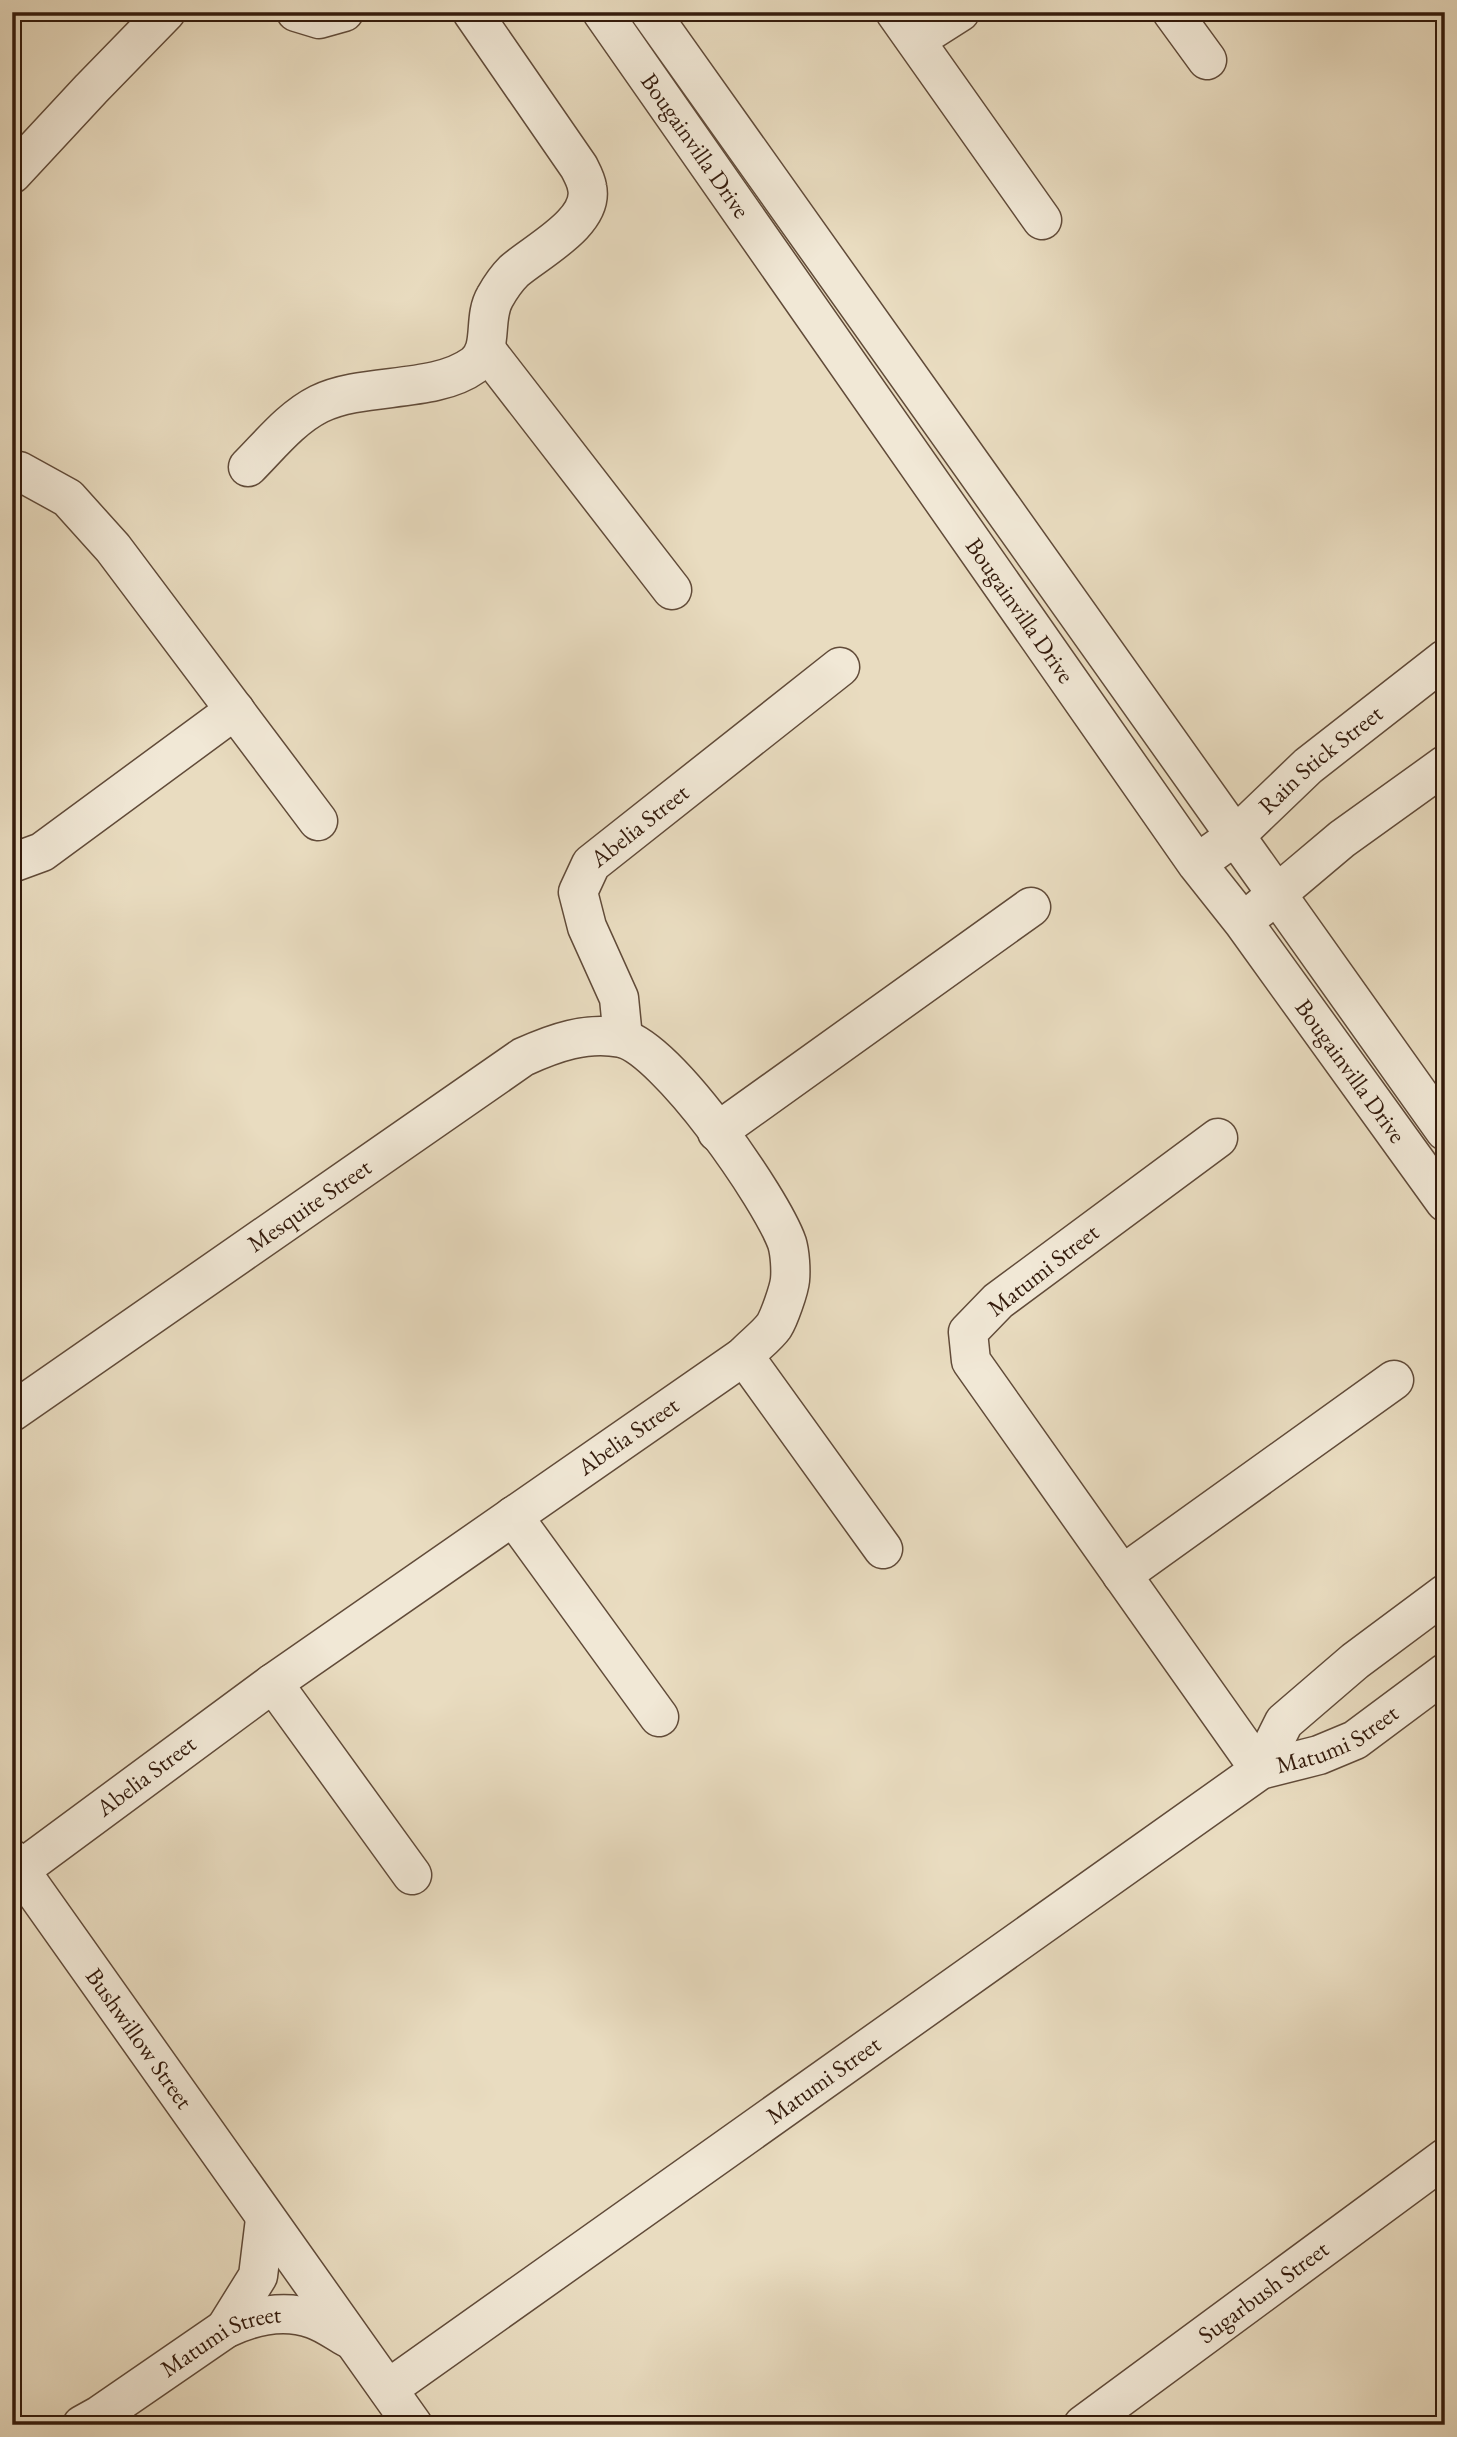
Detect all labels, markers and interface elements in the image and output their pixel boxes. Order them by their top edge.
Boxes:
street label: Bougainvilla Drive [634,67,757,224]
street label: Bougainvilla Drive [959,532,1082,689]
street label: Rain Stick Street [1251,698,1389,820]
street label: Abelia Street [583,776,695,874]
street label: Bougainvilla Drive [1289,993,1413,1149]
street label: Mesquite Street [241,1151,377,1259]
street label: Matumi Street [981,1216,1105,1323]
street label: Abelia Street [570,1389,685,1482]
street label: Matumi Street [1273,1697,1405,1780]
street label: Abelia Street [89,1728,202,1824]
street label: Bushwillow Street [79,1962,200,2115]
street label: Matumi Street [760,2028,887,2131]
street label: Sugarbush Street [1192,2233,1335,2350]
street label: Matumi Street [154,2298,282,2384]

